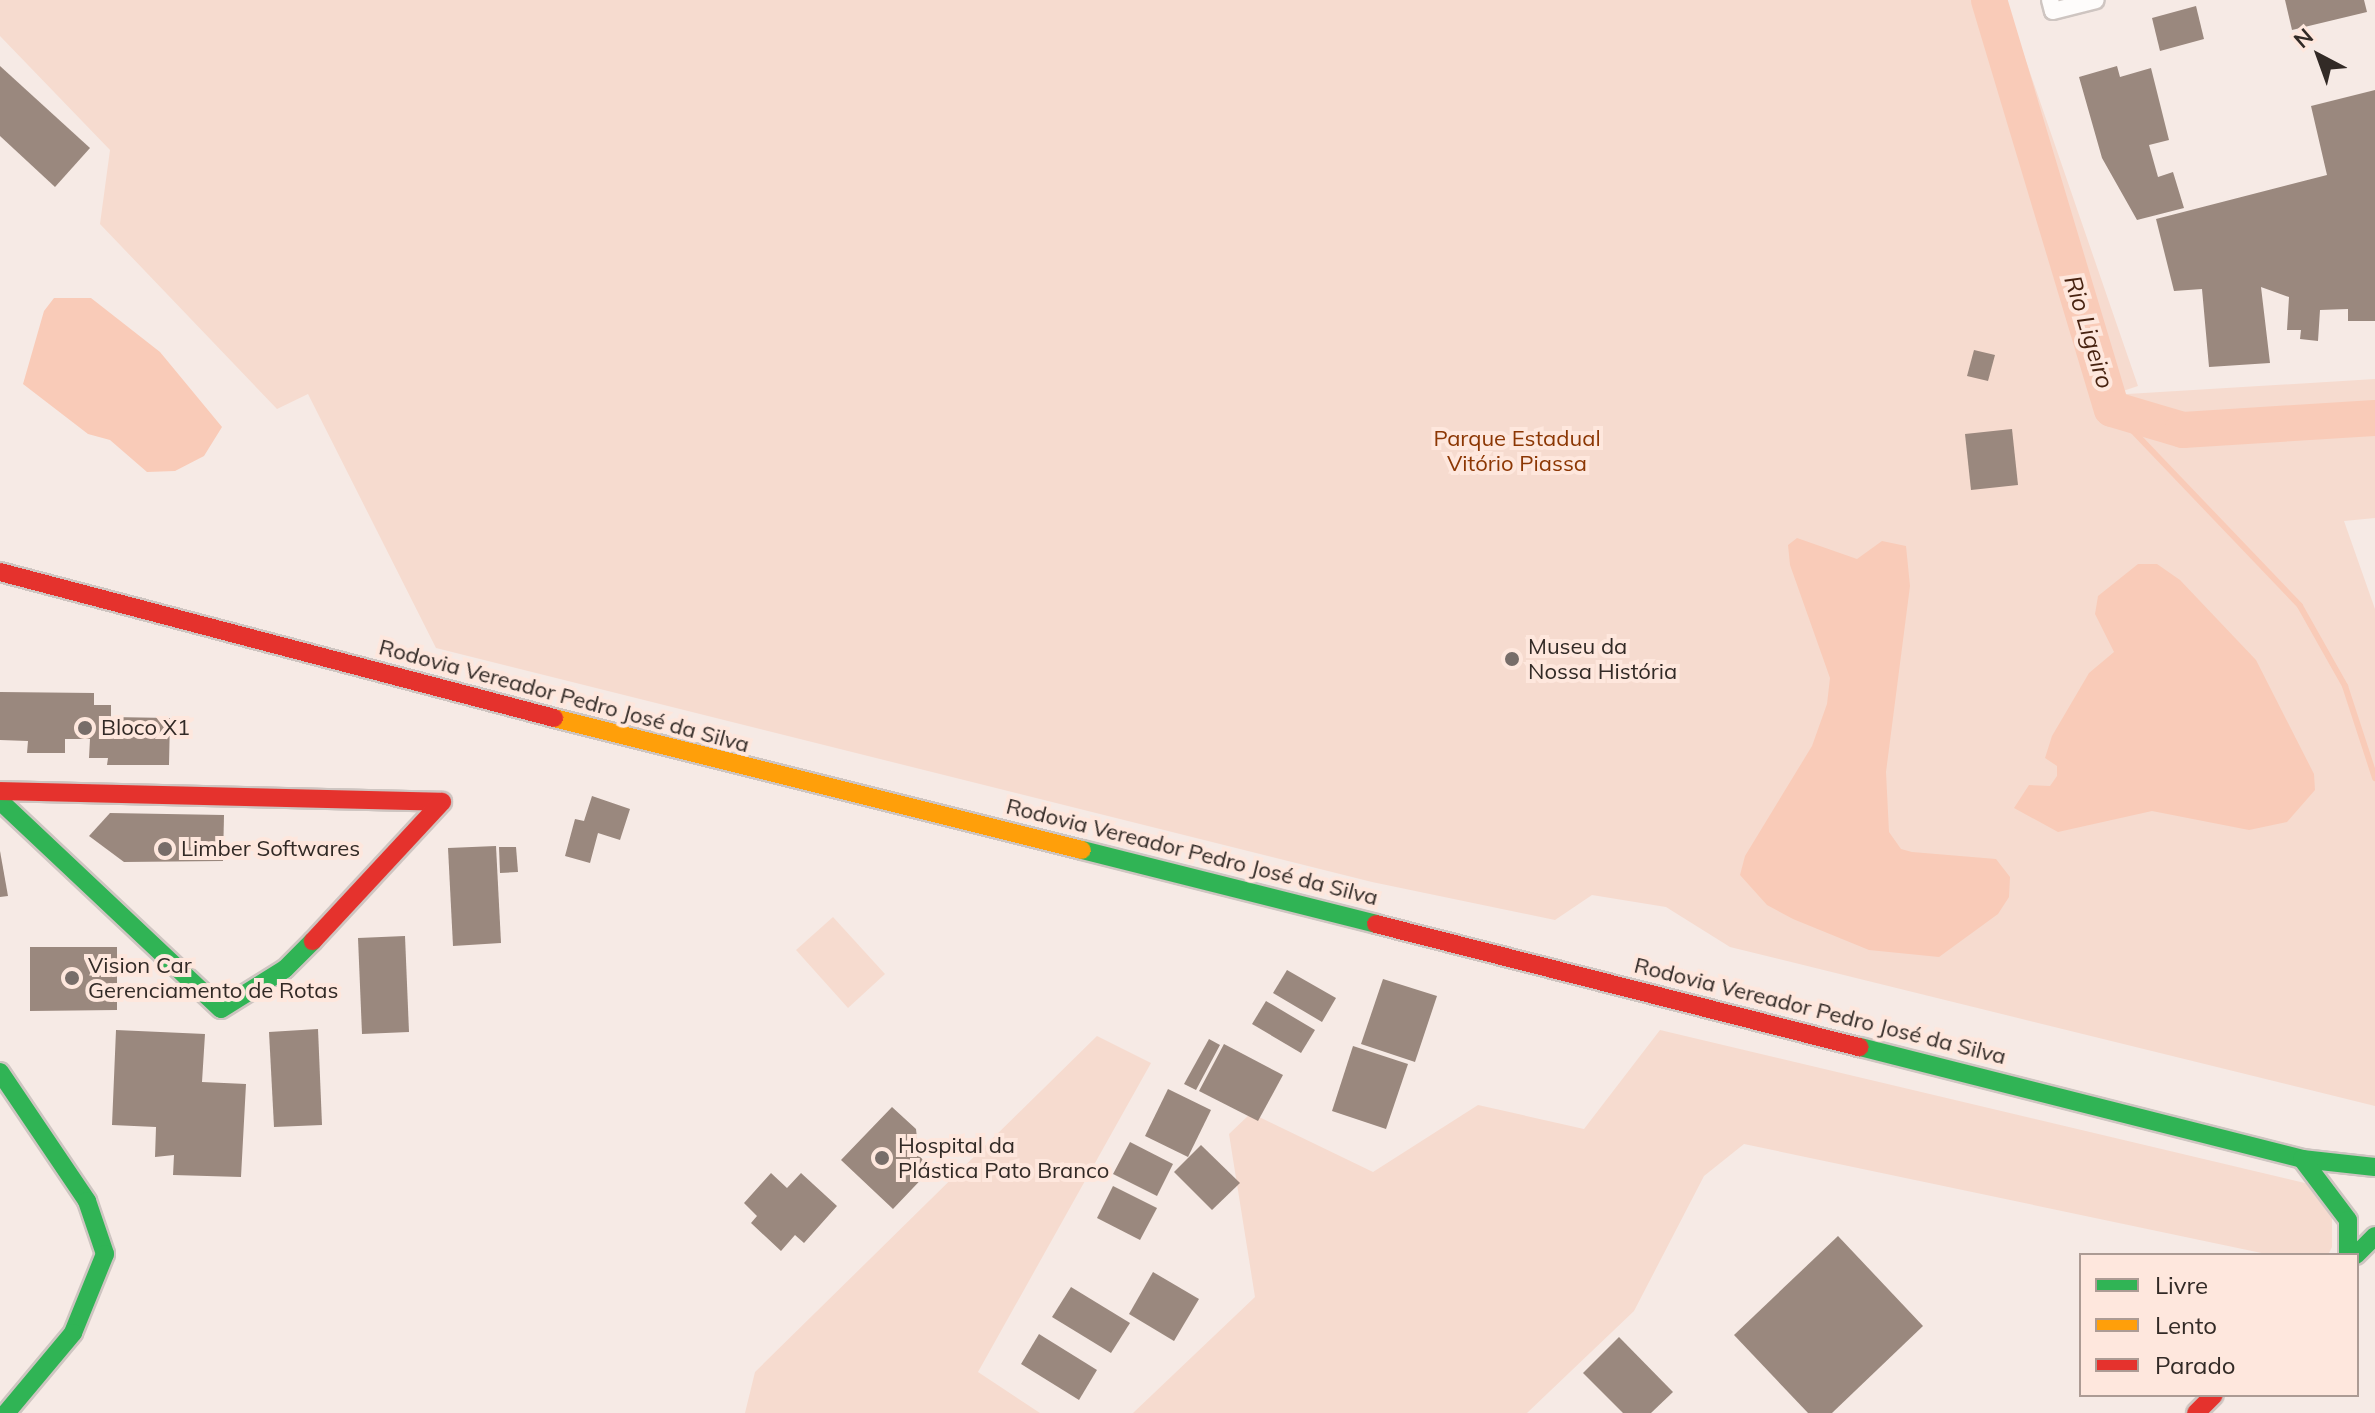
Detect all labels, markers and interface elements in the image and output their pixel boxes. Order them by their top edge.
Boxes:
north arrow [2279,16,2359,96]
text: N [2288,22,2319,54]
water label: Rio Ligeiro [2058,272,2120,392]
park label: Parque Estadual Vitório Piassa [1433,425,1601,476]
place label: Museu da Nossa História [1528,633,1677,684]
street label: Rodovia Vereador Pedro José da Silva [376,634,752,758]
marker: Museu da Nossa História [1503,650,1521,668]
place label: Bloco X1 [101,715,190,741]
marker: Bloco X1 [76,719,94,737]
street label: Rodovia Vereador Pedro José da Silva [1003,793,1381,911]
place label: Limber Softwares [181,836,360,862]
marker: Limber Softwares [156,840,174,858]
place label: Vision Car Gerenciamento de Rotas [88,952,338,1004]
street label: Rodovia Vereador Pedro José da Silva [1631,952,2009,1070]
marker: Vision Car Gerenciamento de Rotas [63,969,81,987]
place label: Hospital da Plástica Pato Branco [898,1132,1109,1184]
marker: Hospital da Plástica Pato Branco [873,1149,891,1167]
legend [2079,1253,2359,1397]
text: Livre [2155,1270,2208,1300]
text: Lento [2155,1310,2217,1340]
text: Parado [2155,1350,2236,1380]

